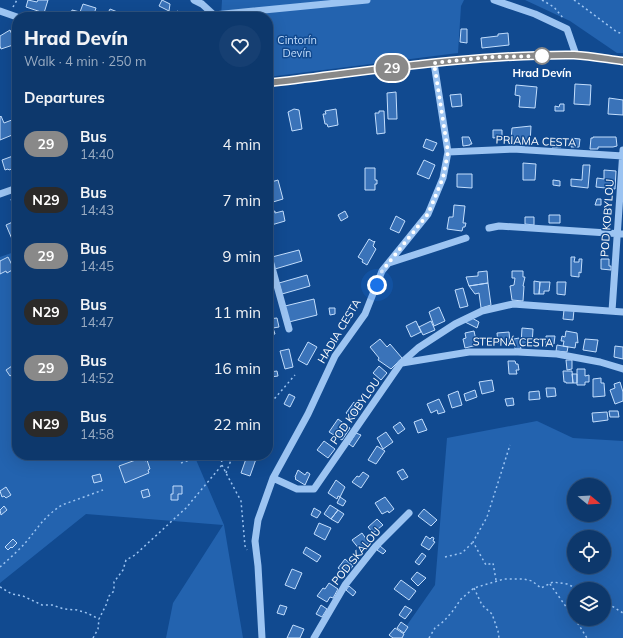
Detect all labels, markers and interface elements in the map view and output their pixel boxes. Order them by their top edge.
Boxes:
button: heart [219,25,261,67]
text: Hrad Devín [24,26,128,50]
park label: Cintorín Devín [277,33,317,60]
marker: Hrad Devín [533,47,551,65]
text: Walk · 4 min · 250 m [24,53,146,69]
line badge: 29 [374,55,410,81]
text: 29 [384,59,400,77]
place label: Hrad Devín [512,66,572,80]
text: Departures [24,88,105,107]
text: Bus [80,127,107,146]
street label: PRIAMA CESTA [495,133,577,149]
text: 29 [38,135,54,153]
text: 4 min [223,135,261,154]
text: 14:40 [80,146,114,162]
street label: POD KOBYLOU [597,179,617,257]
text: Bus [80,183,107,202]
text: N29 [32,191,60,209]
text: 7 min [223,191,261,210]
text: 14:43 [80,202,114,218]
text: Bus [80,239,107,258]
text: 29 [38,247,54,265]
text: 9 min [223,247,261,266]
text: 14:45 [80,258,114,274]
your location [367,275,387,295]
text: Bus [80,295,107,314]
street label: HADIA CESTA [314,296,364,366]
text: N29 [32,303,60,321]
text: 11 min [214,303,261,322]
text: 14:47 [80,314,114,330]
street label: STEPNÁ CESTA [473,334,553,350]
text: Bus [80,351,107,370]
text: 29 [38,359,54,377]
text: 16 min [214,359,261,378]
text: 14:52 [80,370,114,386]
street label: POD KOBYLOU [327,375,383,447]
text: Bus [80,407,107,426]
text: N29 [32,415,60,433]
text: 22 min [214,415,261,434]
text: 14:58 [80,426,114,442]
north arrow [567,478,611,522]
map controls [567,478,611,626]
street label: POD SKALOU [328,524,384,588]
button: locate [567,530,611,574]
button: layers [567,582,611,626]

